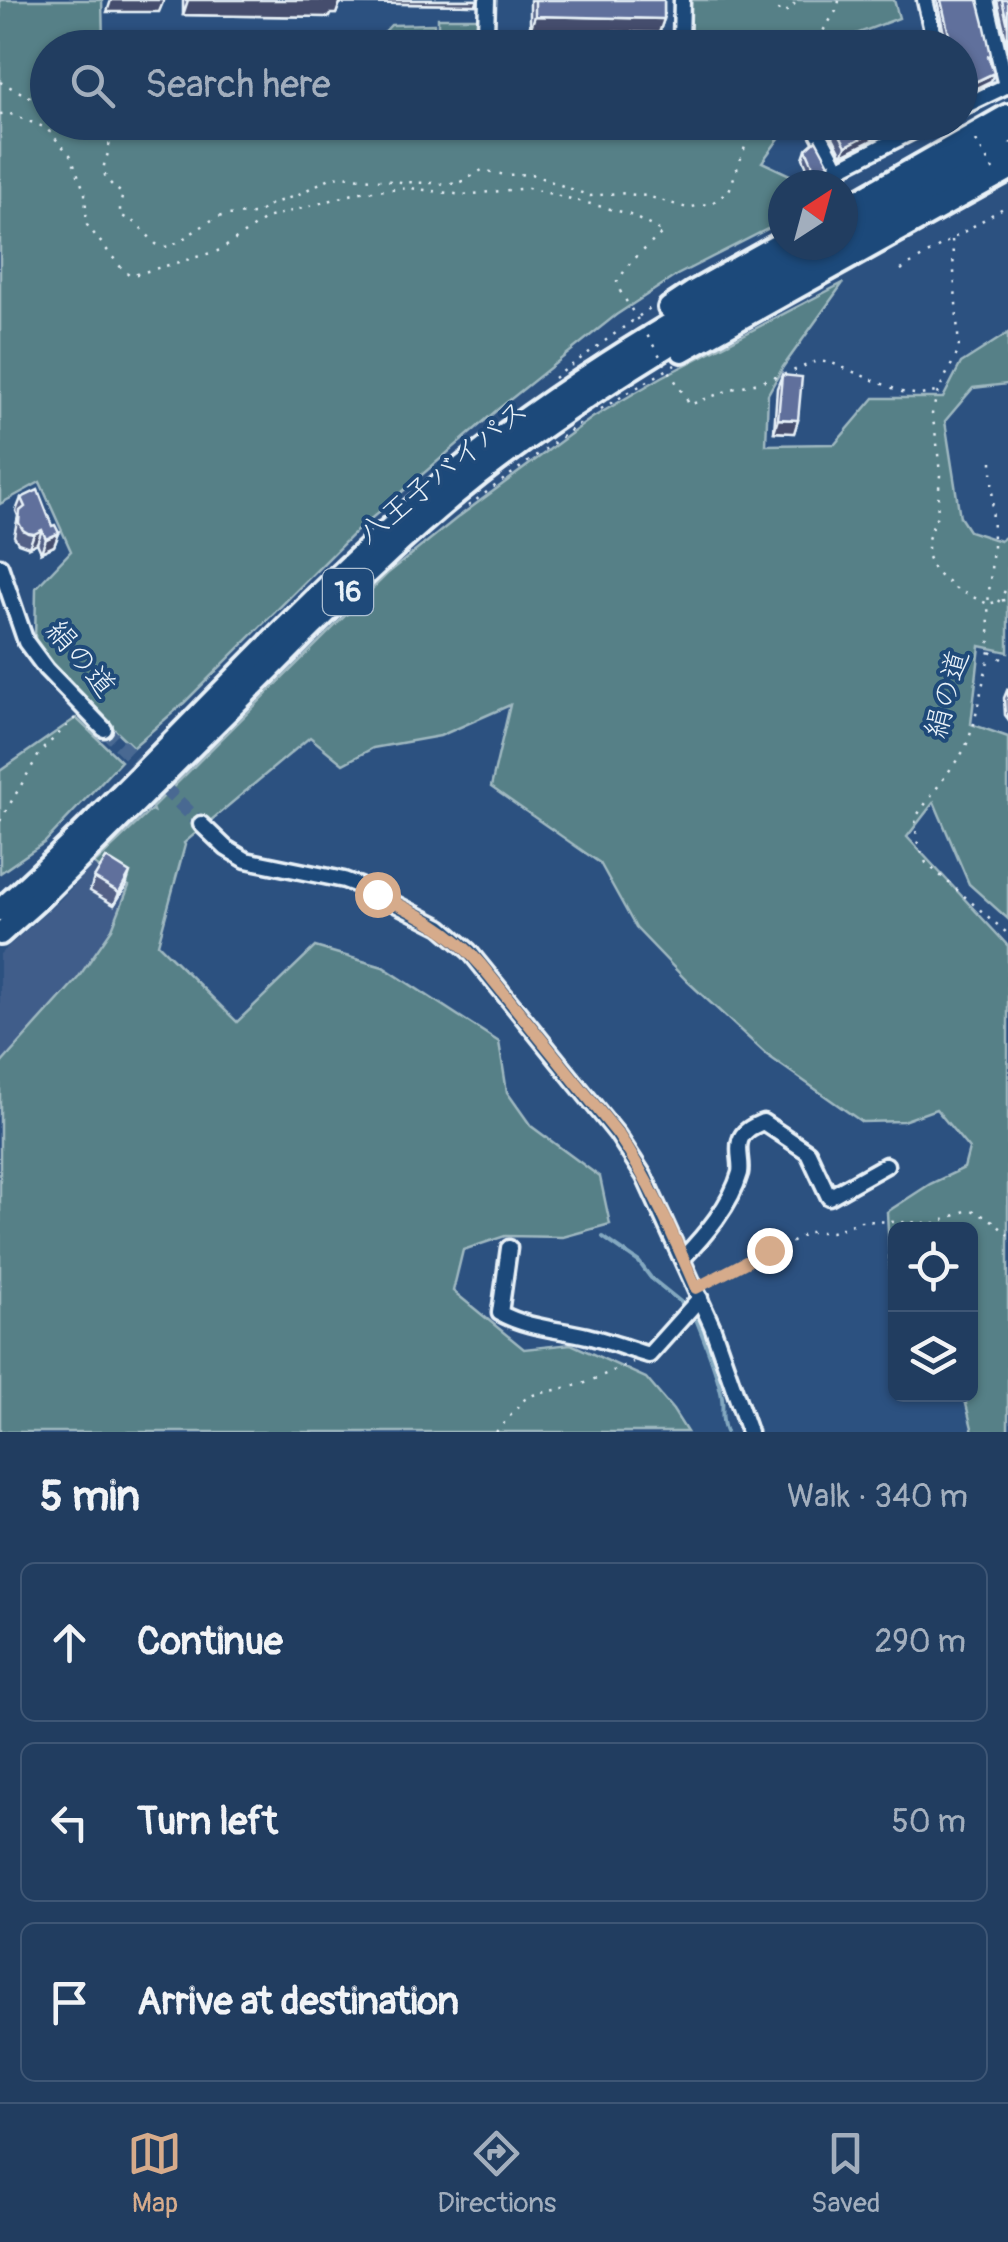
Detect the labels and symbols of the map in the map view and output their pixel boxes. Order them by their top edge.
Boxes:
north arrow [768,170,858,260]
street label: 八王子バイパス [350,392,536,552]
road number: 16 [323,569,373,615]
street label: 絹の道 [38,613,124,705]
street label: 絹の道 [917,646,977,742]
route start [355,872,401,918]
route end [747,1228,793,1274]

